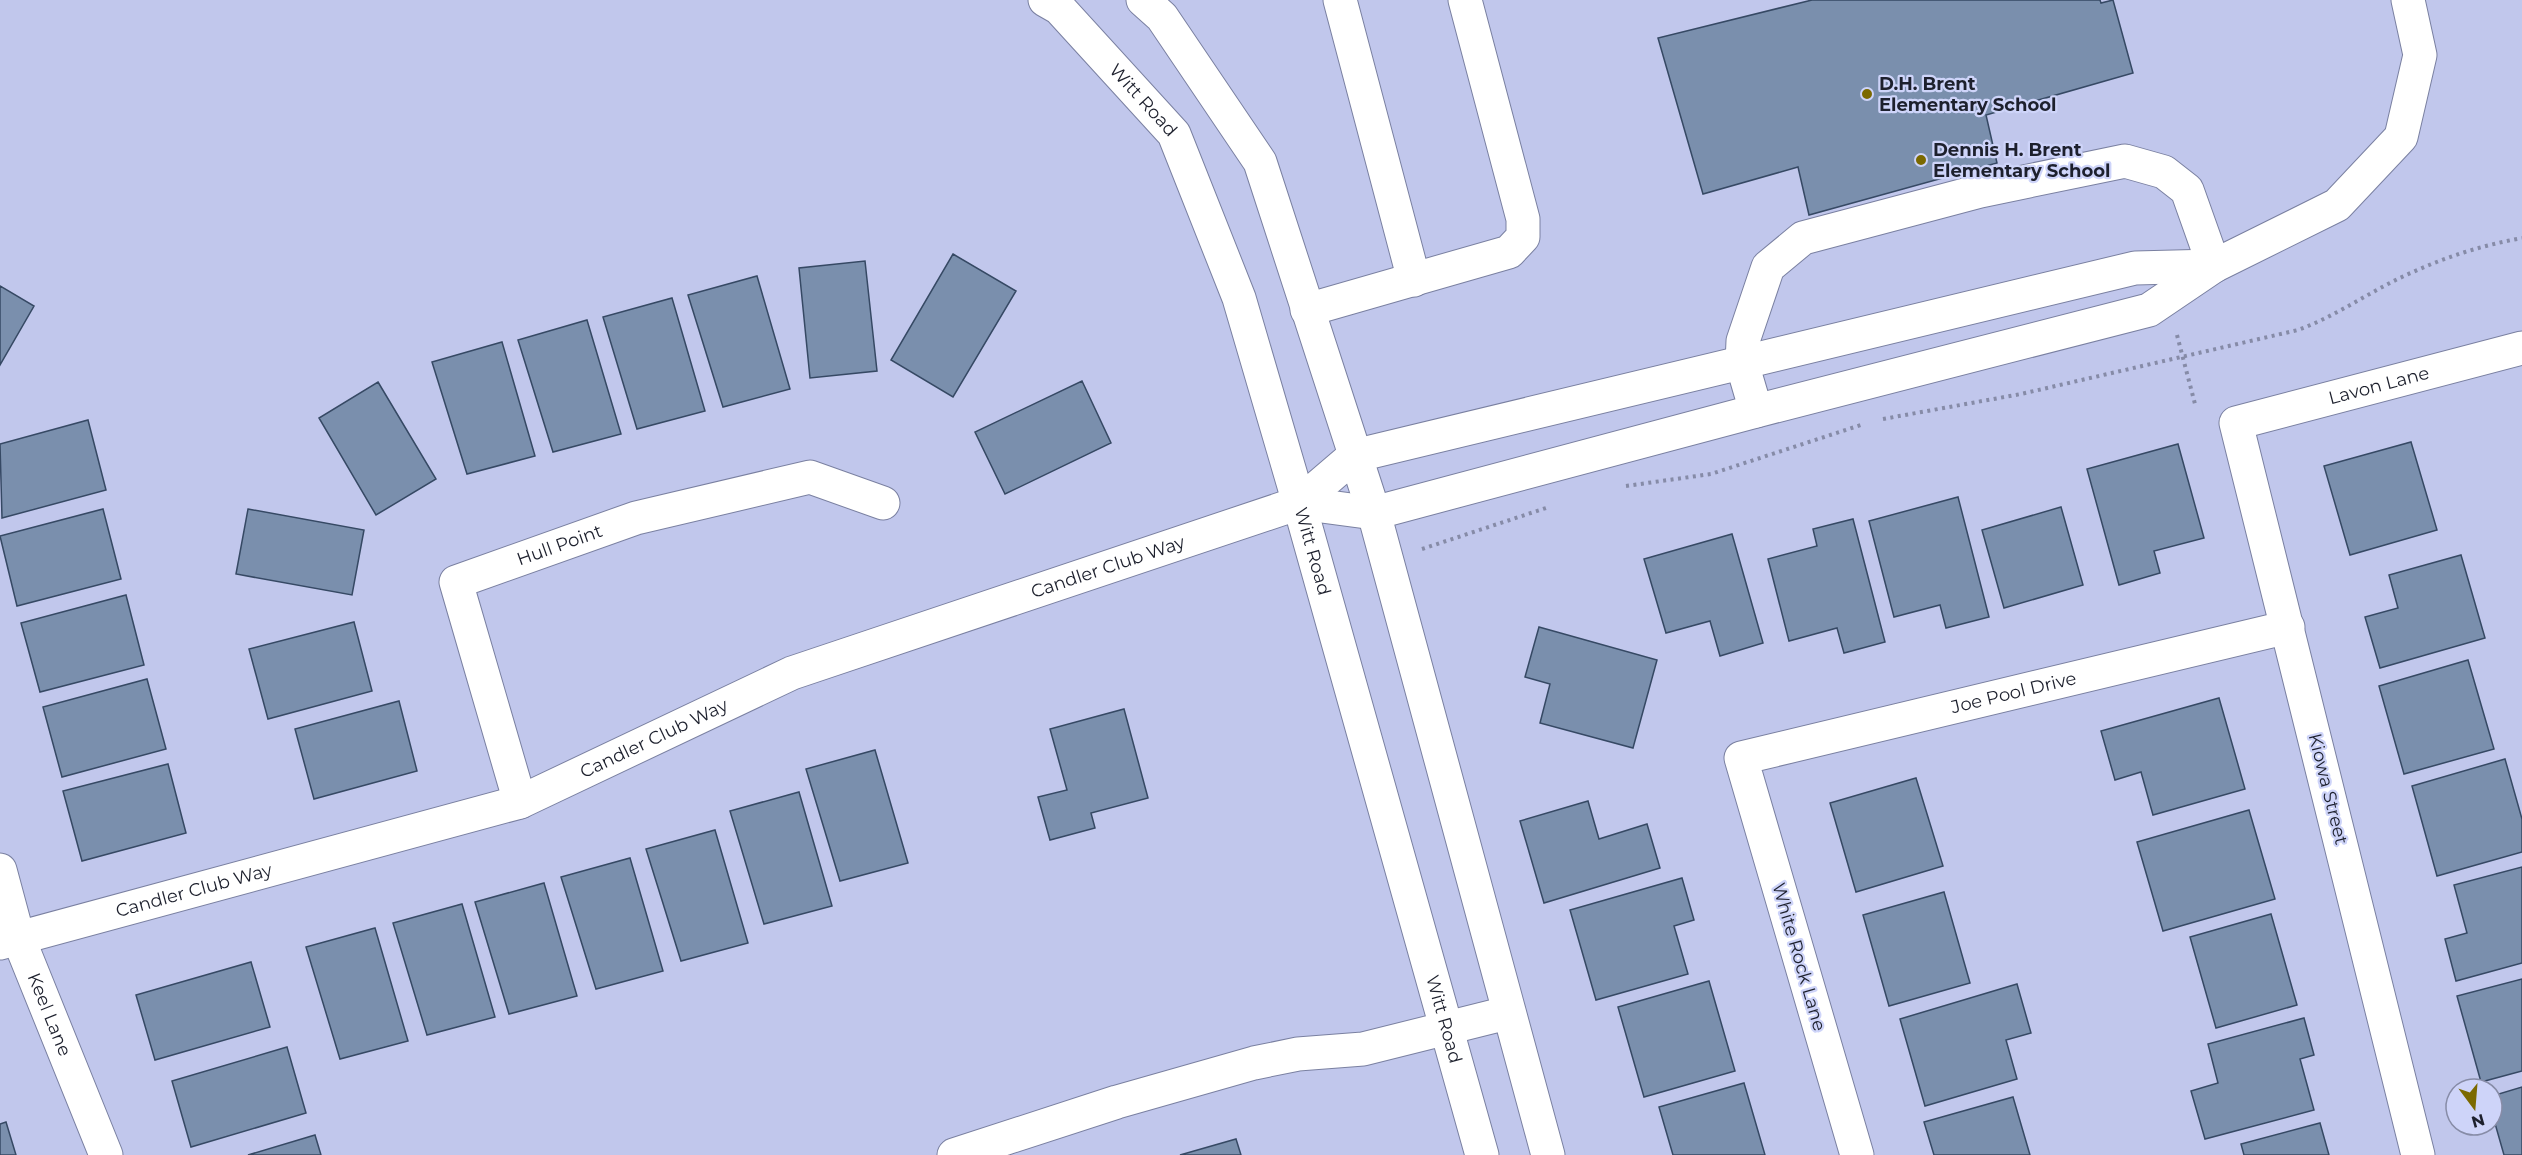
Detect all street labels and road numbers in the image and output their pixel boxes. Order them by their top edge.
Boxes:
street label: Witt Road [1105,59,1182,141]
street label: Lavon Lane [2326,362,2432,409]
street label: Witt Road [1290,505,1335,598]
street label: Hull Point [514,520,605,571]
street label: Candler Club Way [1028,531,1188,603]
street label: Joe Pool Drive [1948,667,2079,719]
street label: Candler Club Way [576,694,732,783]
street label: Kiowa Street [2304,731,2352,847]
street label: Candler Club Way [113,859,275,922]
street label: White Rock Lane [1767,880,1831,1034]
street label: Keel Lane [23,970,76,1060]
street label: Witt Road [1421,973,1467,1066]

